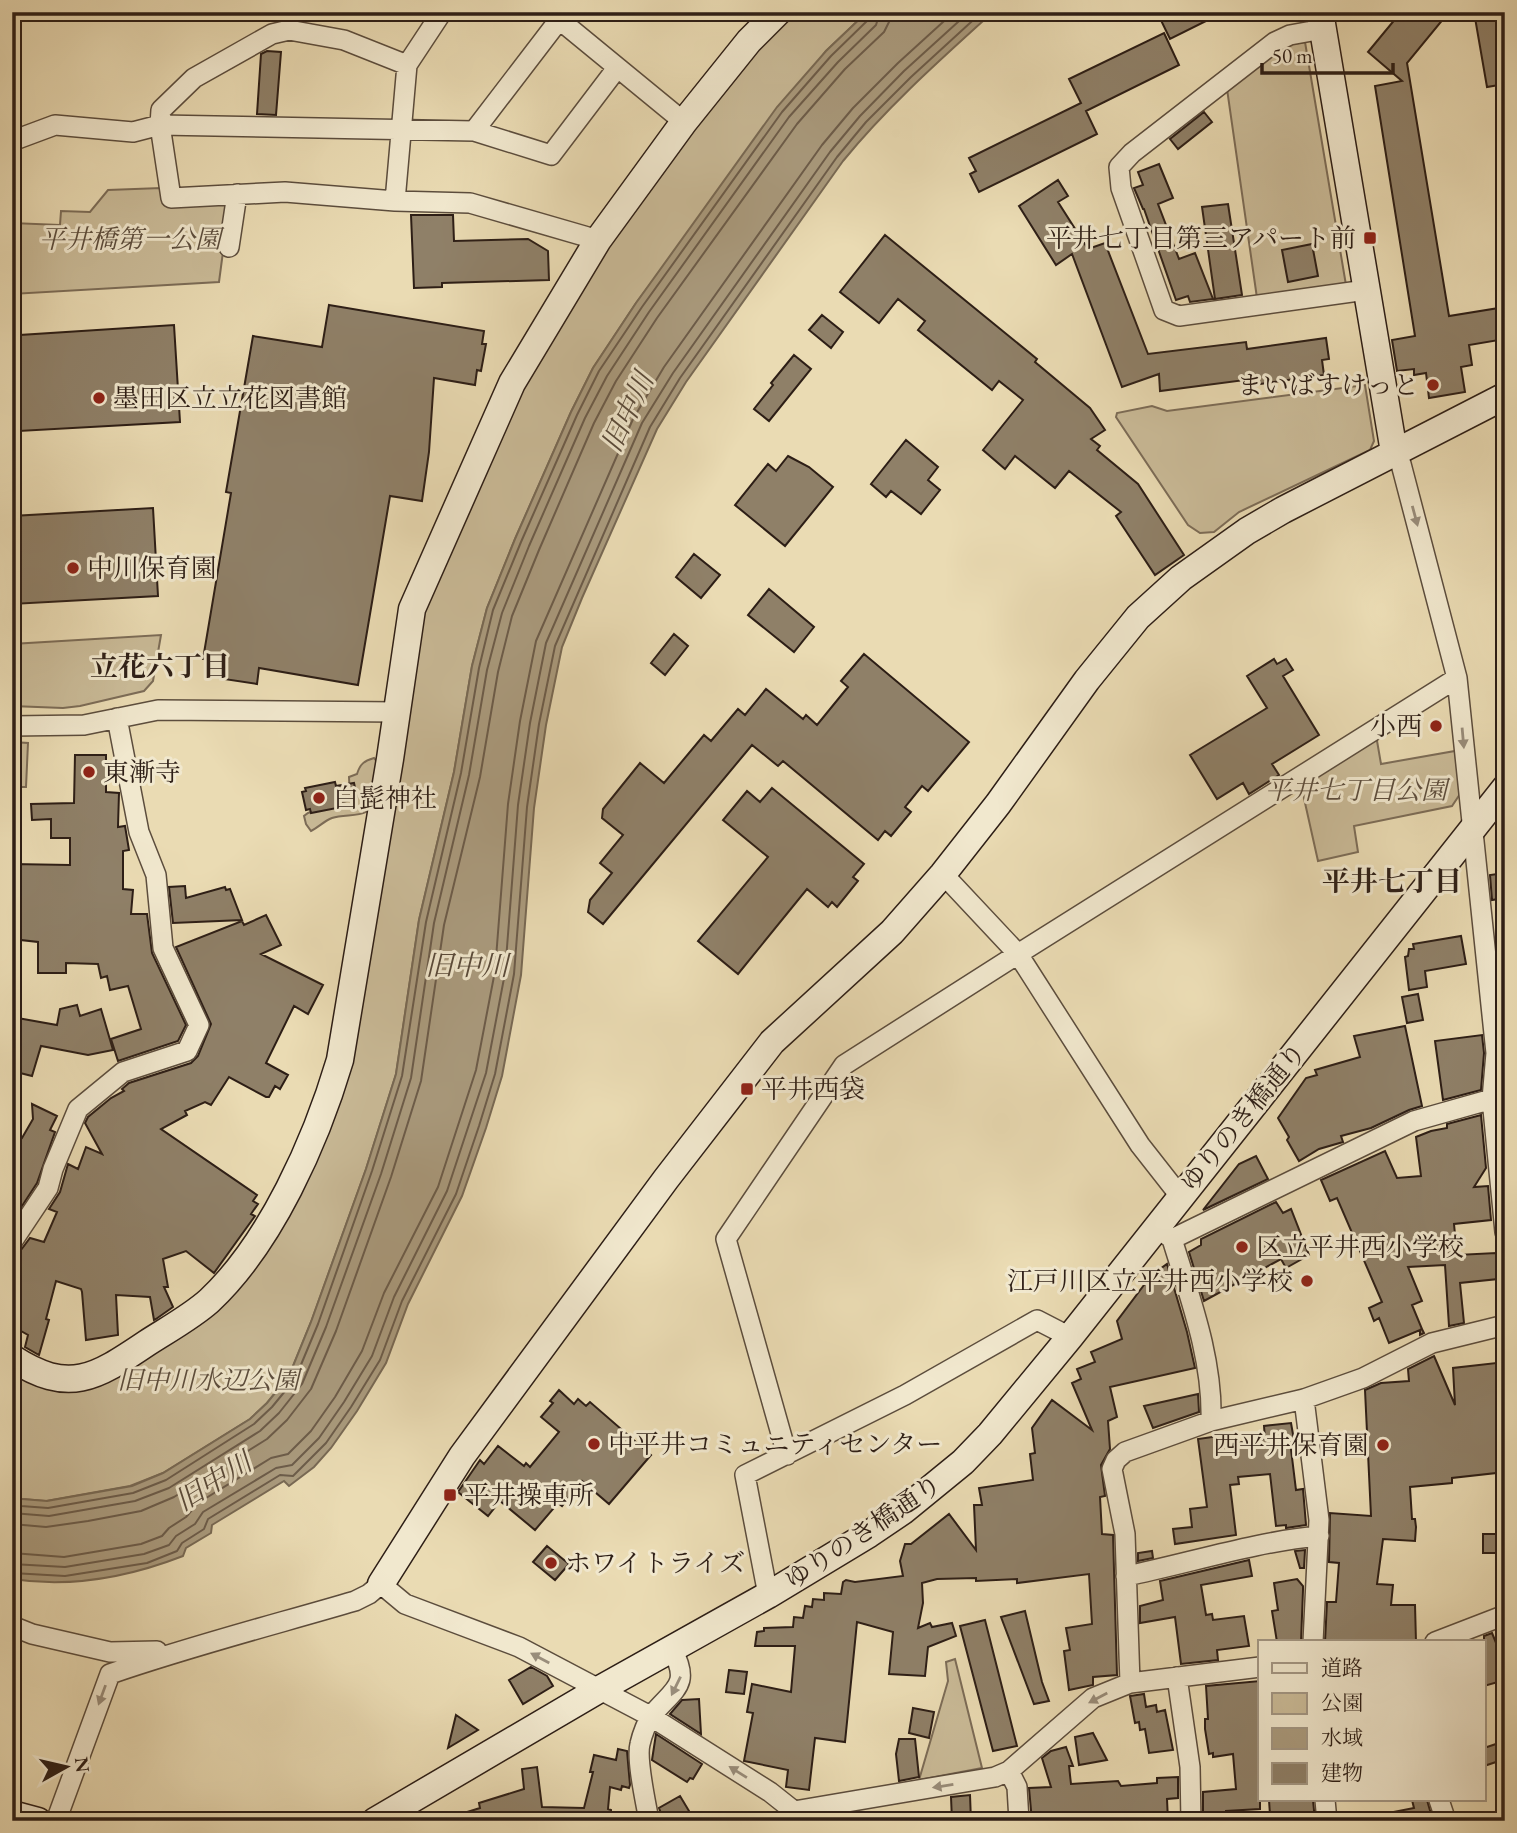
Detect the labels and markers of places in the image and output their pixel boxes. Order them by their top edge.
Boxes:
place label: 平井七丁目第三アパート前 [1046,221,1356,255]
marker: 平井七丁目第三アパート前 [1362,230,1378,246]
place label: まいばすけっと [1237,368,1419,402]
marker: まいばすけっと [1425,377,1441,393]
place label: 墨田区立立花図書館 [113,381,347,415]
marker: 墨田区立立花図書館 [91,390,107,406]
place label: 中川保育園 [87,551,217,585]
marker: 中川保育園 [65,560,81,576]
place label: 小西 [1370,709,1422,743]
marker: 小西 [1428,718,1444,734]
place label: 東漸寺 [103,755,181,789]
marker: 東漸寺 [81,764,97,780]
place label: 白髭神社 [333,781,437,815]
marker: 白髭神社 [311,790,327,806]
place label: 平井西袋 [761,1072,865,1106]
marker: 平井西袋 [739,1081,755,1097]
place label: 区立平井西小学校 [1256,1230,1464,1264]
marker: 区立平井西小学校 [1234,1239,1250,1255]
place label: 江戸川区立平井西小学校 [1007,1264,1293,1298]
marker: 江戸川区立平井西小学校 [1299,1273,1315,1289]
place label: 中平井コミュニティセンター [608,1427,942,1461]
place label: 西平井保育園 [1213,1428,1369,1462]
marker: 中平井コミュニティセンター [586,1436,602,1452]
marker: 西平井保育園 [1375,1437,1391,1453]
place label: 平井操車所 [464,1478,594,1512]
marker: 平井操車所 [442,1487,458,1503]
place label: ホワイトライズ [565,1546,745,1580]
marker: ホワイトライズ [543,1555,559,1571]

